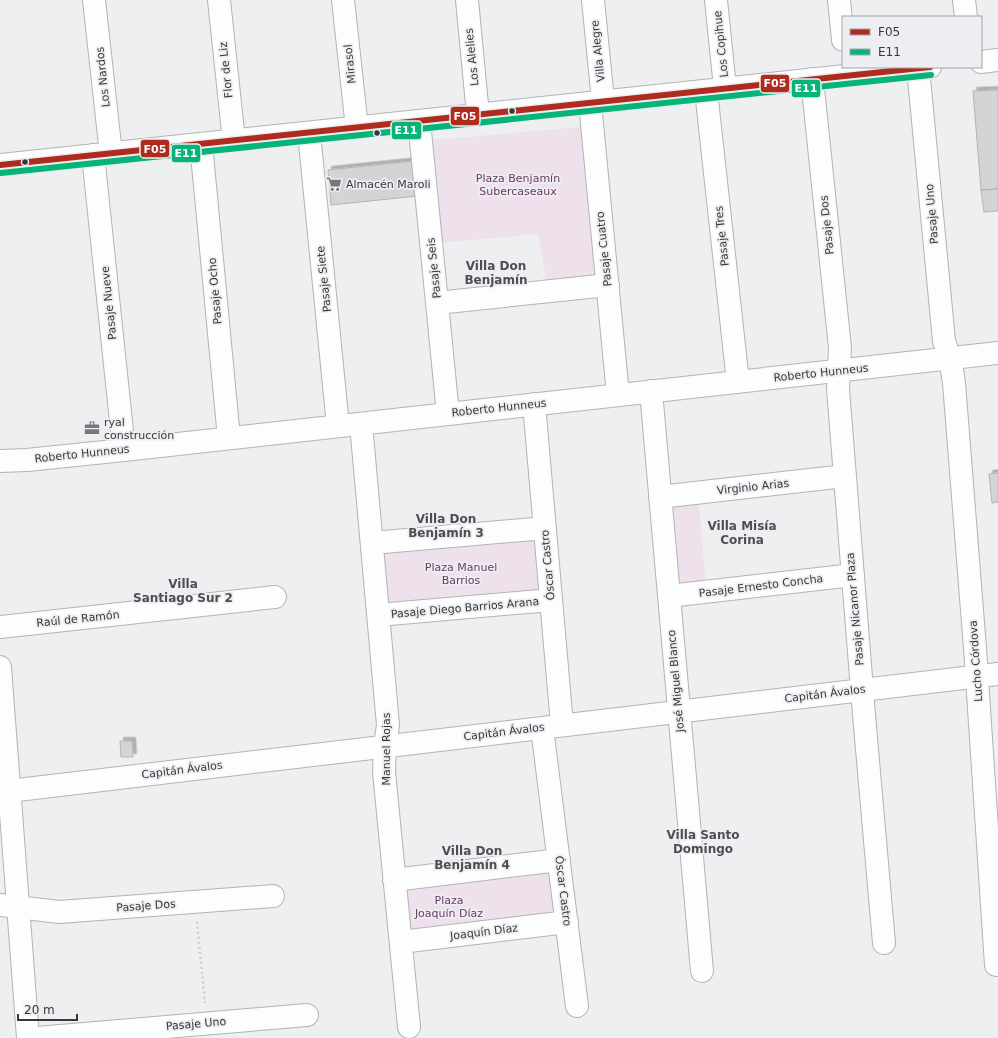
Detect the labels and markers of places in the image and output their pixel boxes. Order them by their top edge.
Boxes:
unlabelled marker [507,106,517,116]
unlabelled marker [372,128,382,138]
unlabelled marker [20,157,30,167]
supermarket icon: Almacén Maroli [325,175,343,193]
place label: Almacén Maroli [346,178,431,191]
place label: ryal construcción [104,416,174,442]
office icon: ryal construcción [83,419,101,437]

